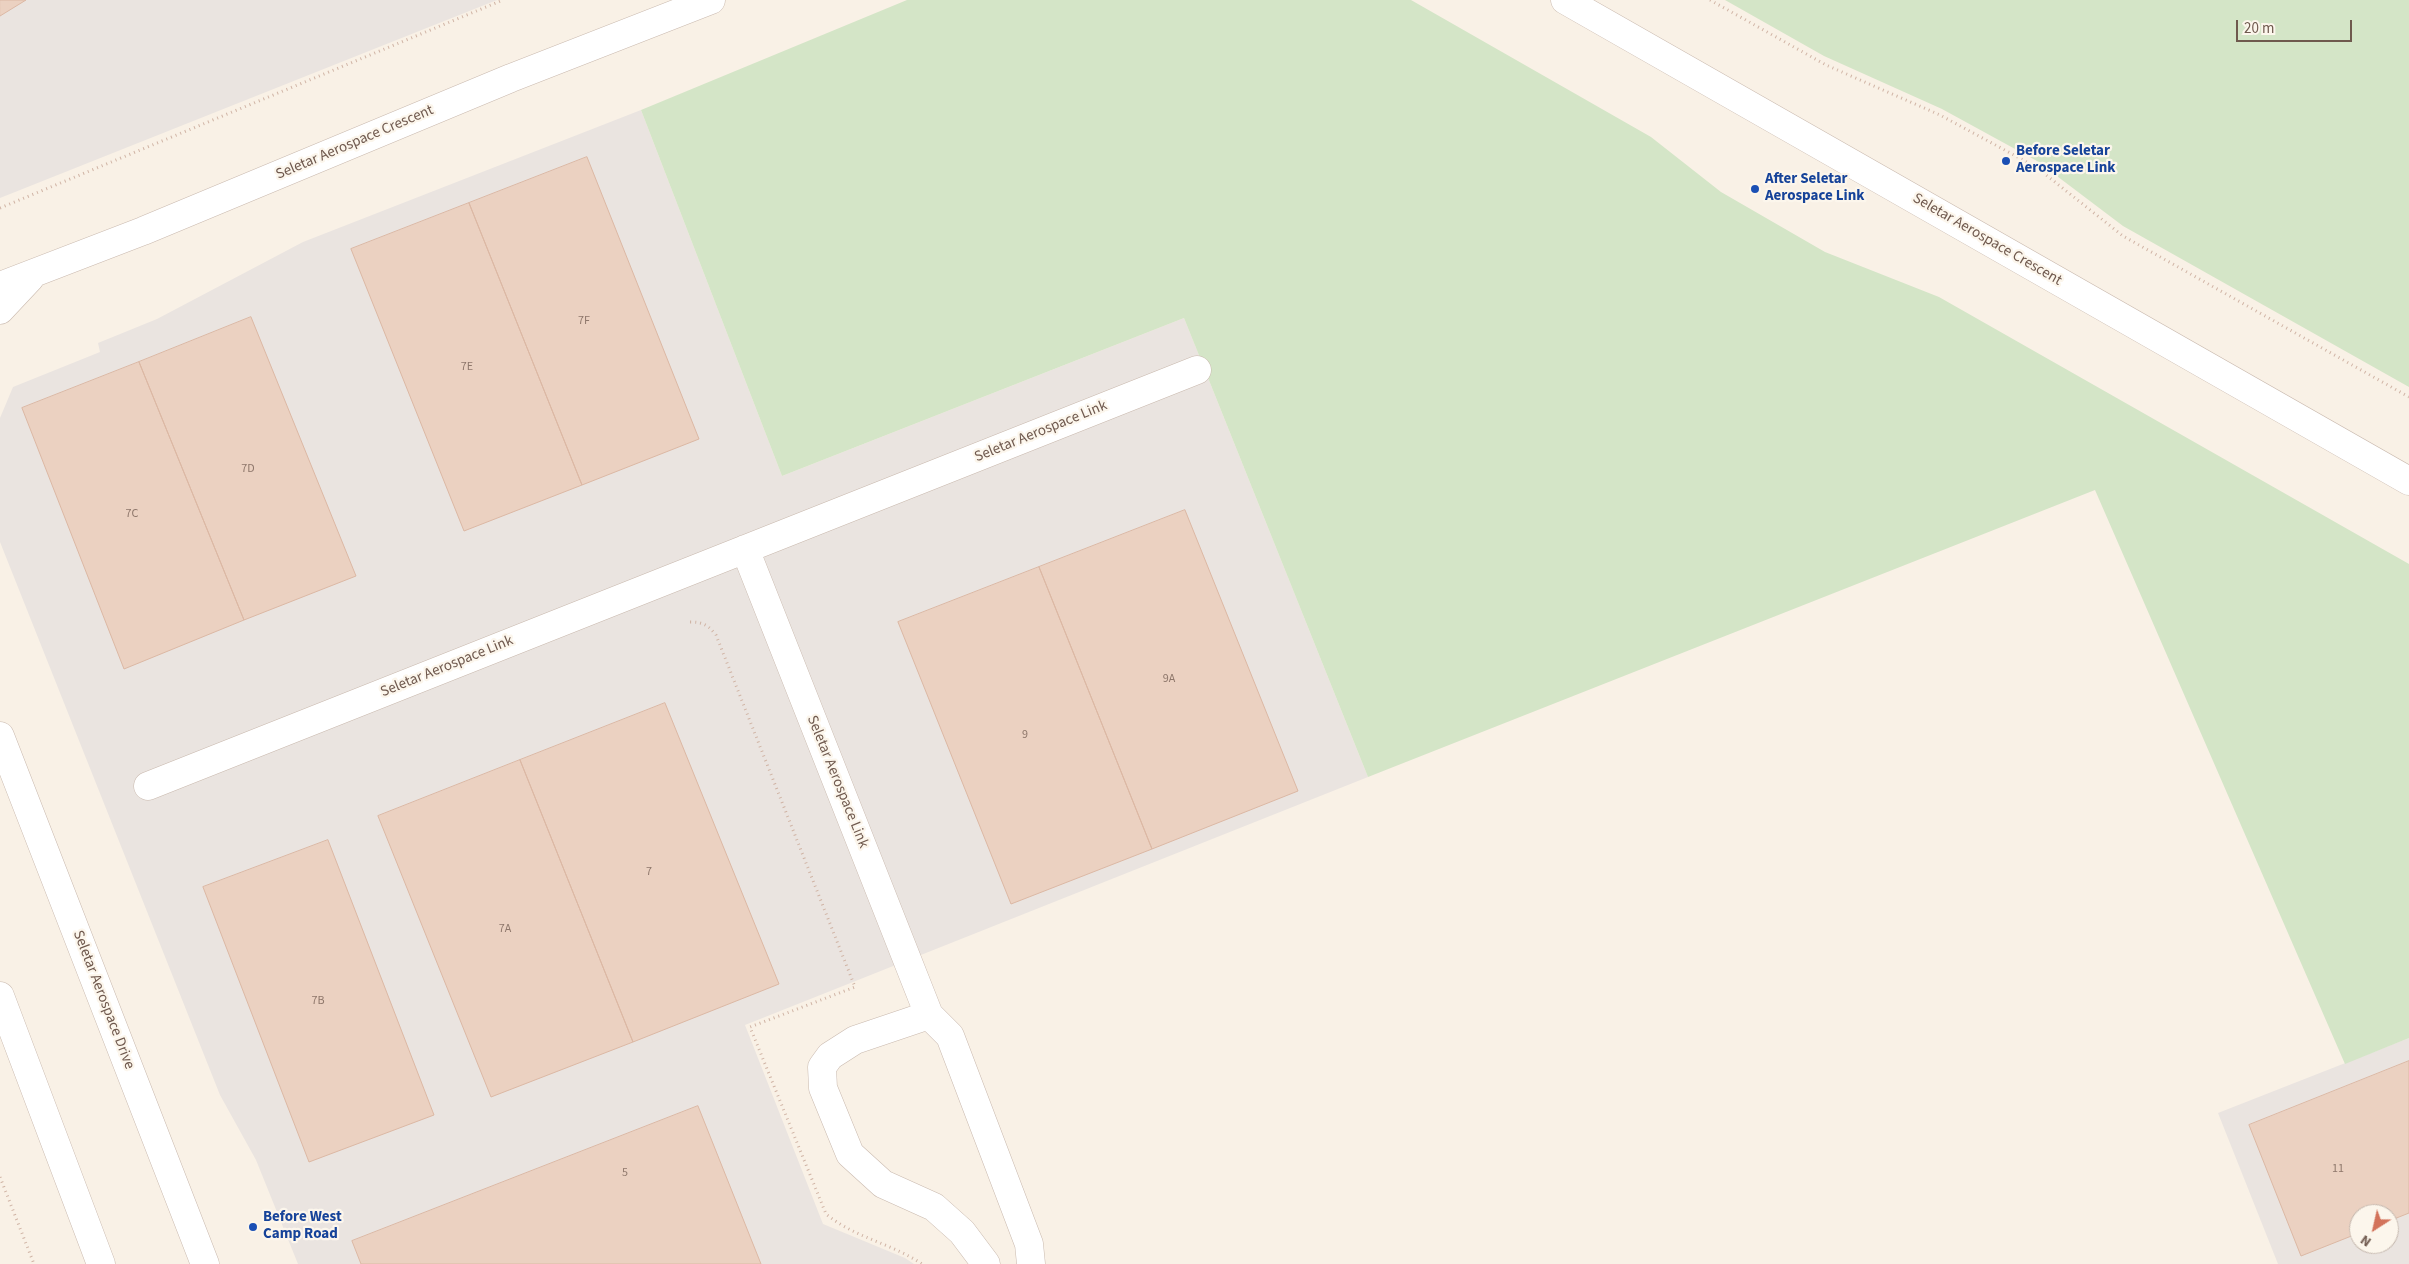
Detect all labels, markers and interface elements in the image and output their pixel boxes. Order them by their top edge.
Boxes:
scale bar [2239,10,2355,42]
text: 20 m [2244,18,2274,39]
street label: Seletar Aerospace Crescent [274,102,436,184]
place label: Before Seletar Aerospace Link [2016,143,2116,178]
marker: Before Seletar Aerospace Link [2000,155,2012,167]
place label: After Seletar Aerospace Link [1765,171,1865,206]
marker: After Seletar Aerospace Link [1749,183,1761,195]
street label: Seletar Aerospace Crescent [1909,190,2065,290]
house number: 7F [578,314,590,328]
house number: 7E [461,360,473,374]
street label: Seletar Aerospace Link [972,397,1110,467]
house number: 7D [241,462,255,476]
house number: 7C [126,507,138,521]
street label: Seletar Aerospace Link [378,632,516,702]
house number: 9A [1163,672,1175,686]
street label: Seletar Aerospace Link [802,713,872,851]
house number: 9 [1022,728,1028,742]
house number: 7 [646,865,652,879]
house number: 7A [499,922,511,936]
street label: Seletar Aerospace Drive [68,928,138,1072]
house number: 7B [311,994,325,1008]
house number: 11 [2332,1162,2344,1176]
house number: 5 [622,1166,628,1180]
north arrow [2349,1204,2399,1254]
place label: Before West Camp Road [263,1209,342,1244]
marker: Before West Camp Road [247,1221,259,1233]
text: N [2356,1230,2376,1251]

